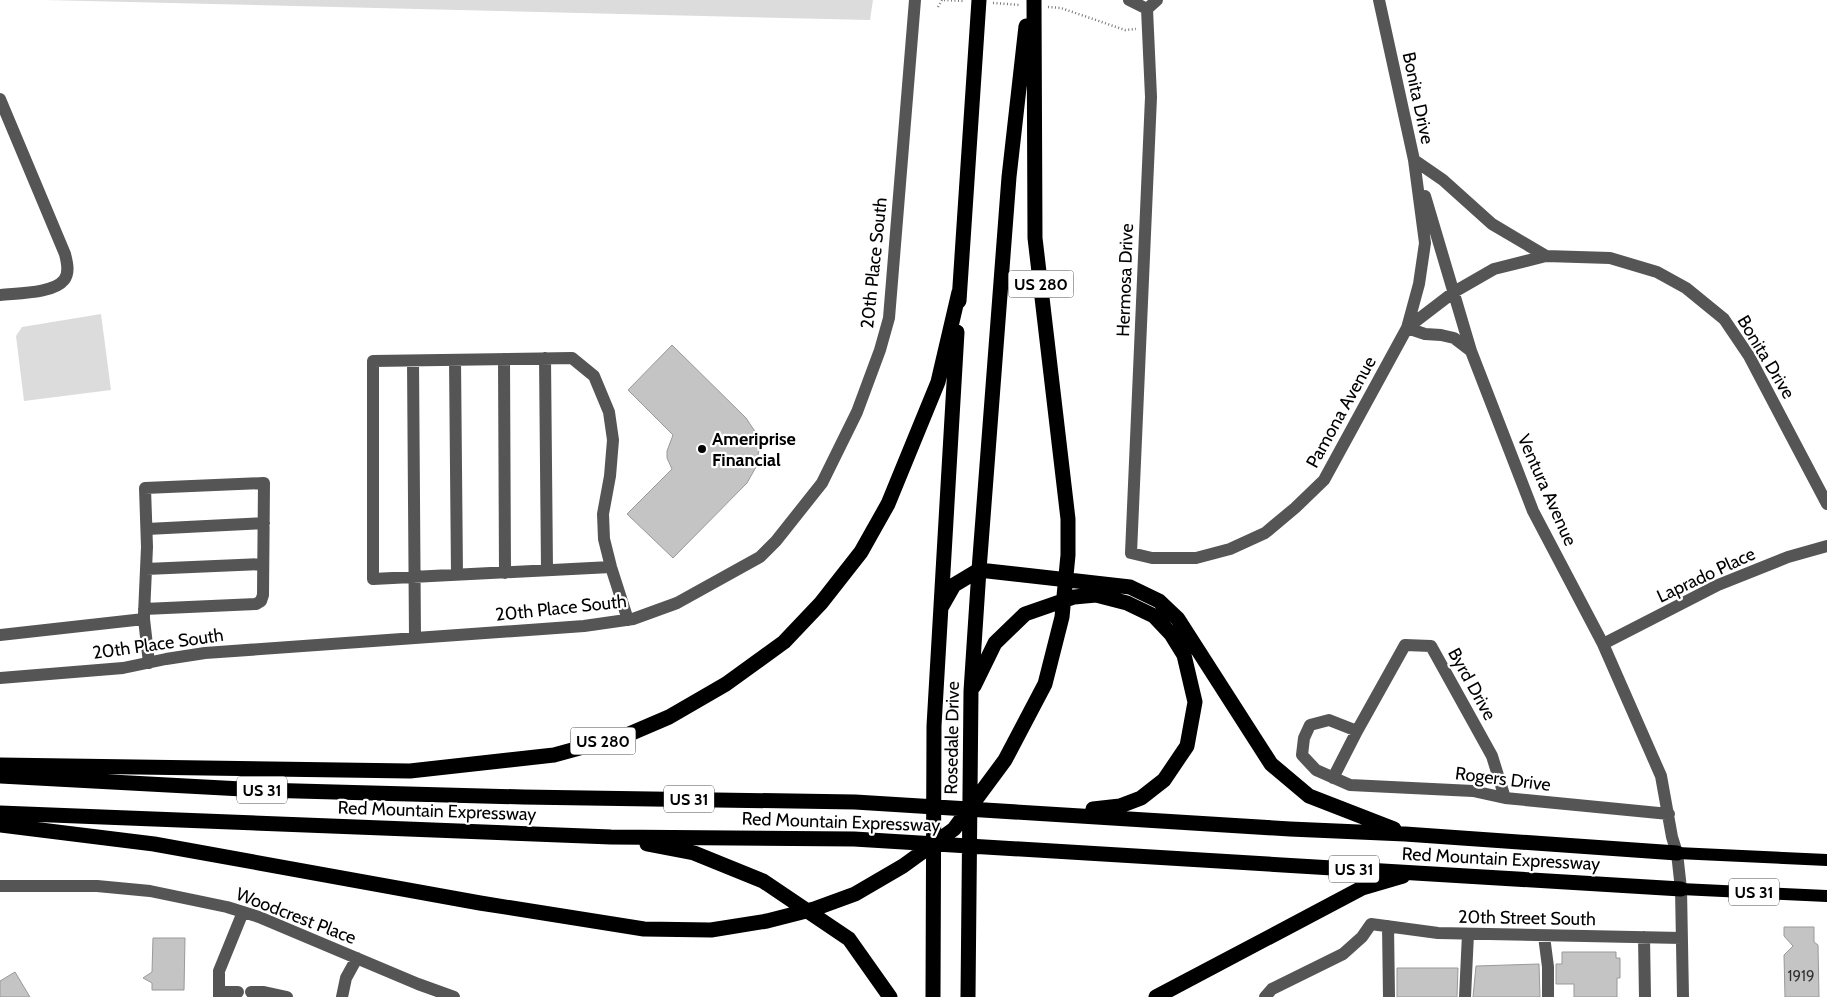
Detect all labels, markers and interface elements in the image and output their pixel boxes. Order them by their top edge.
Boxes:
street label: Bonita Drive [1398,50,1438,146]
street label: 20th Place South [856,196,892,330]
street label: Hermosa Drive [1112,223,1138,337]
road number: US 280 [1008,270,1074,298]
street label: Bonita Drive [1732,311,1800,403]
street label: Pamona Avenue [1301,352,1381,472]
place label: Ameriprise Financial [712,428,796,471]
street label: Ventura Avenue [1513,431,1581,549]
marker: Ameriprise Financial [696,443,708,455]
street label: Laprado Place [1653,543,1759,607]
street label: 20th Place South [494,590,628,626]
street label: 20th Place South [91,624,225,664]
street label: Byrd Drive [1443,644,1501,724]
street label: Rosedale Drive [940,681,964,795]
road number: US 280 [570,728,636,754]
street label: Rogers Drive [1454,762,1552,796]
road number: US 31 [237,776,287,804]
road number: US 31 [664,786,714,812]
street label: Red Mountain Expressway [337,797,537,825]
street label: Red Mountain Expressway [741,808,941,836]
street label: Red Mountain Expressway [1401,843,1601,875]
road number: US 31 [1329,856,1379,882]
road number: US 31 [1729,879,1779,906]
street label: Woodcrest Place [233,883,359,949]
street label: 20th Street South [1458,906,1596,930]
house number: 1919 [1788,967,1814,985]

